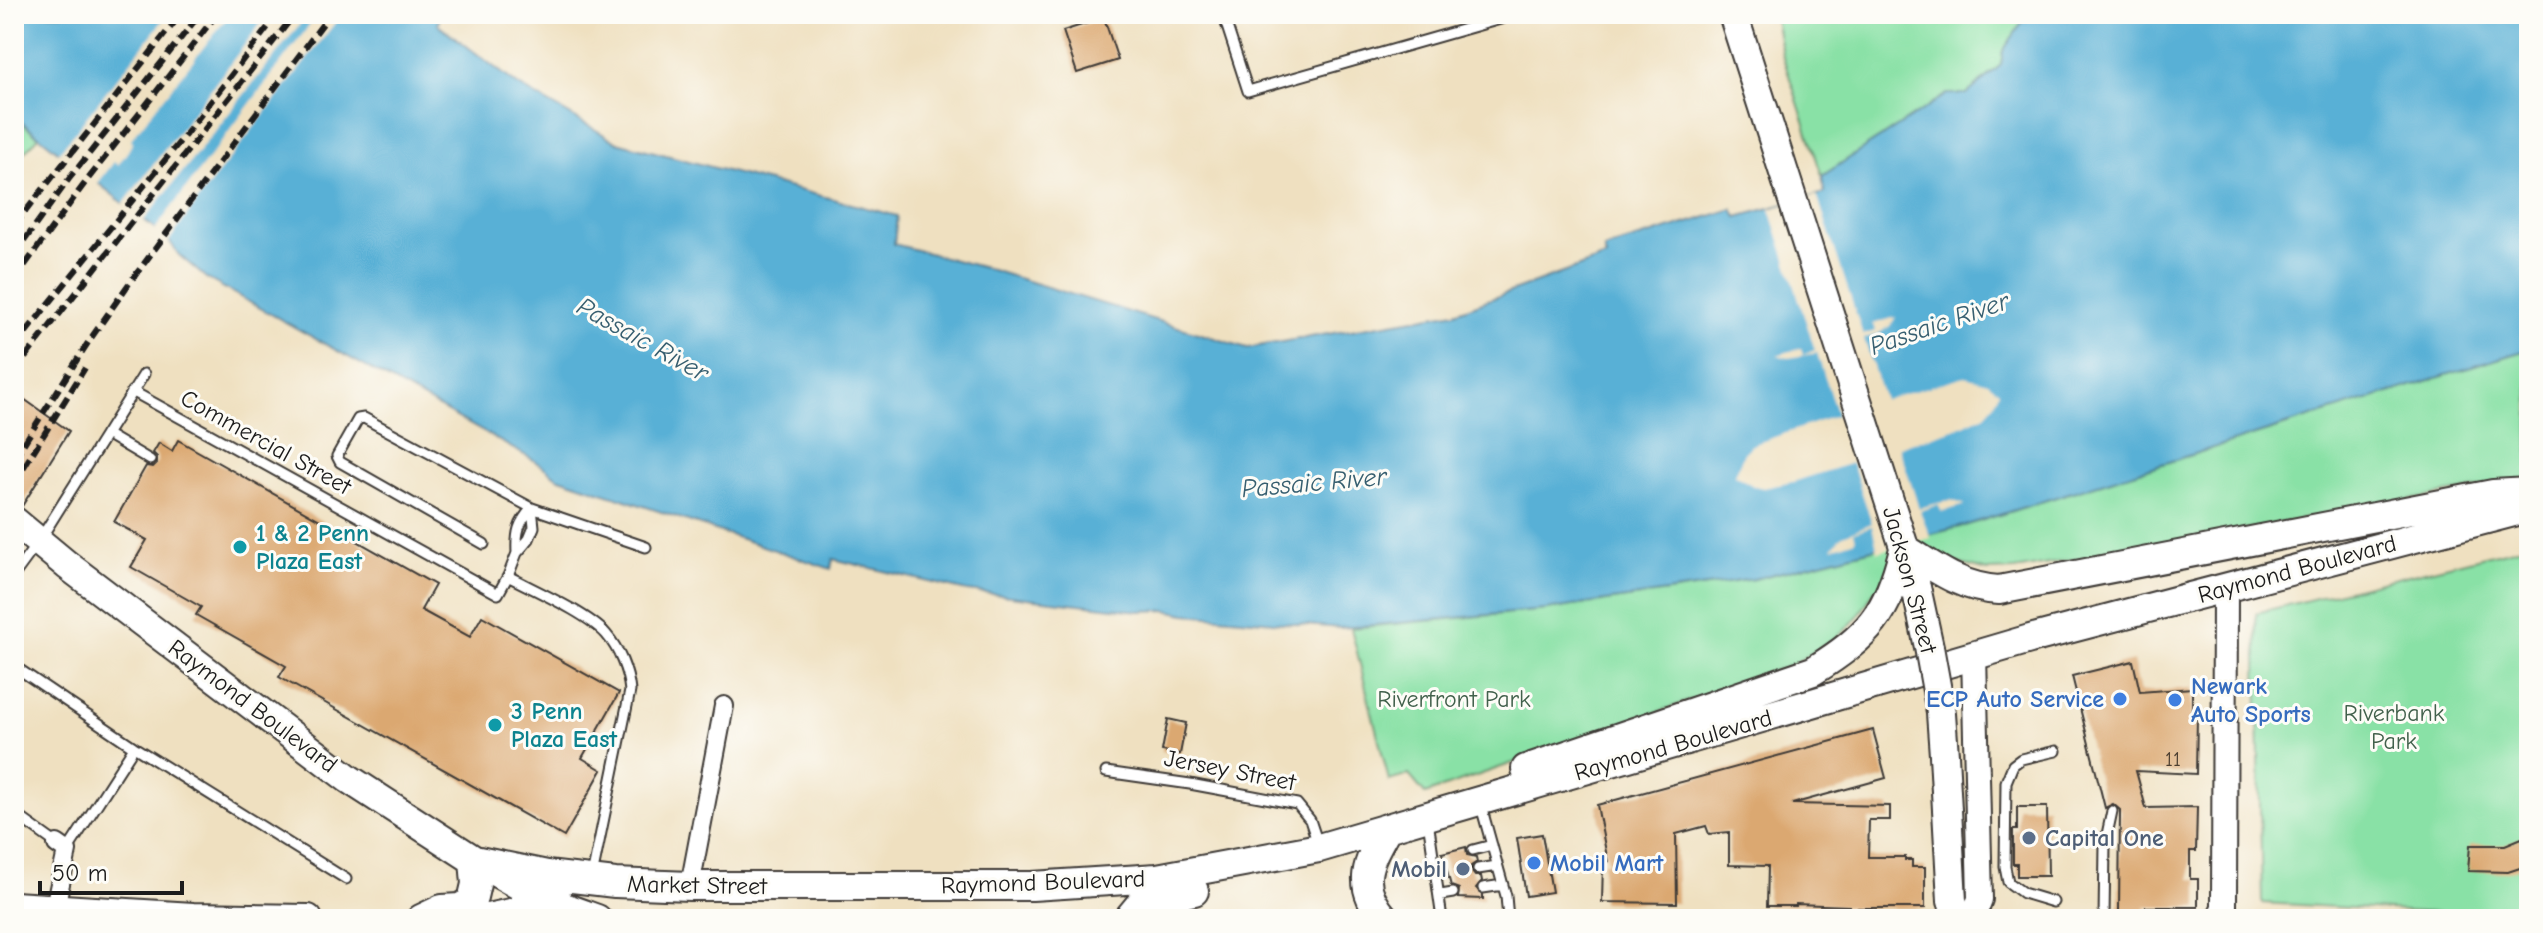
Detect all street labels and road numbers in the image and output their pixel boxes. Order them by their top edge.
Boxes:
street label: Commercial Street [176,384,357,501]
street label: Jackson Street [1877,504,1943,657]
street label: Raymond Boulevard [2195,529,2399,609]
street label: Raymond Boulevard [163,633,343,779]
street label: Raymond Boulevard [1571,703,1775,787]
street label: Jersey Street [1162,744,1299,797]
street label: Raymond Boulevard [940,864,1146,900]
street label: Market Street [627,870,768,900]

